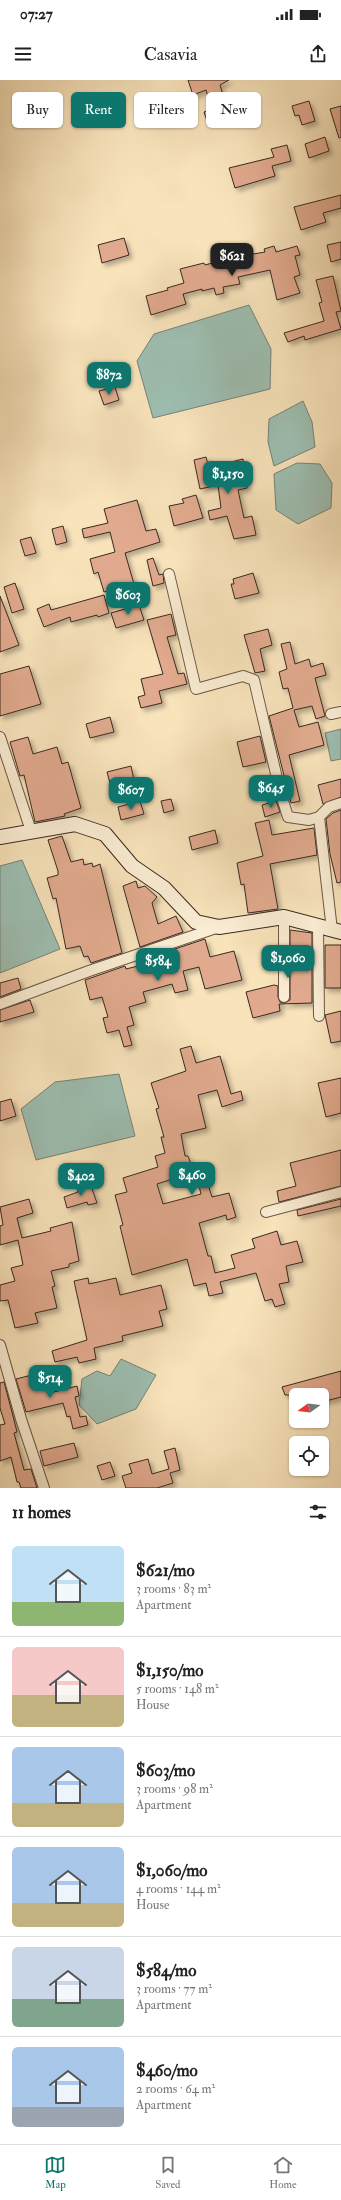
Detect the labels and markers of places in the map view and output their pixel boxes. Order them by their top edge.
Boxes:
pin: $621 [208,243,256,277]
pin: $872 [85,362,133,396]
pin: $1,150 [195,461,261,495]
pin: $603 [104,582,152,616]
pin: $645 [247,775,295,809]
pin: $607 [107,777,155,811]
pin: $1,060 [255,945,321,979]
pin: $584 [134,948,182,982]
pin: $460 [168,1162,216,1196]
pin: $402 [57,1163,105,1197]
pin: $514 [26,1365,74,1399]

